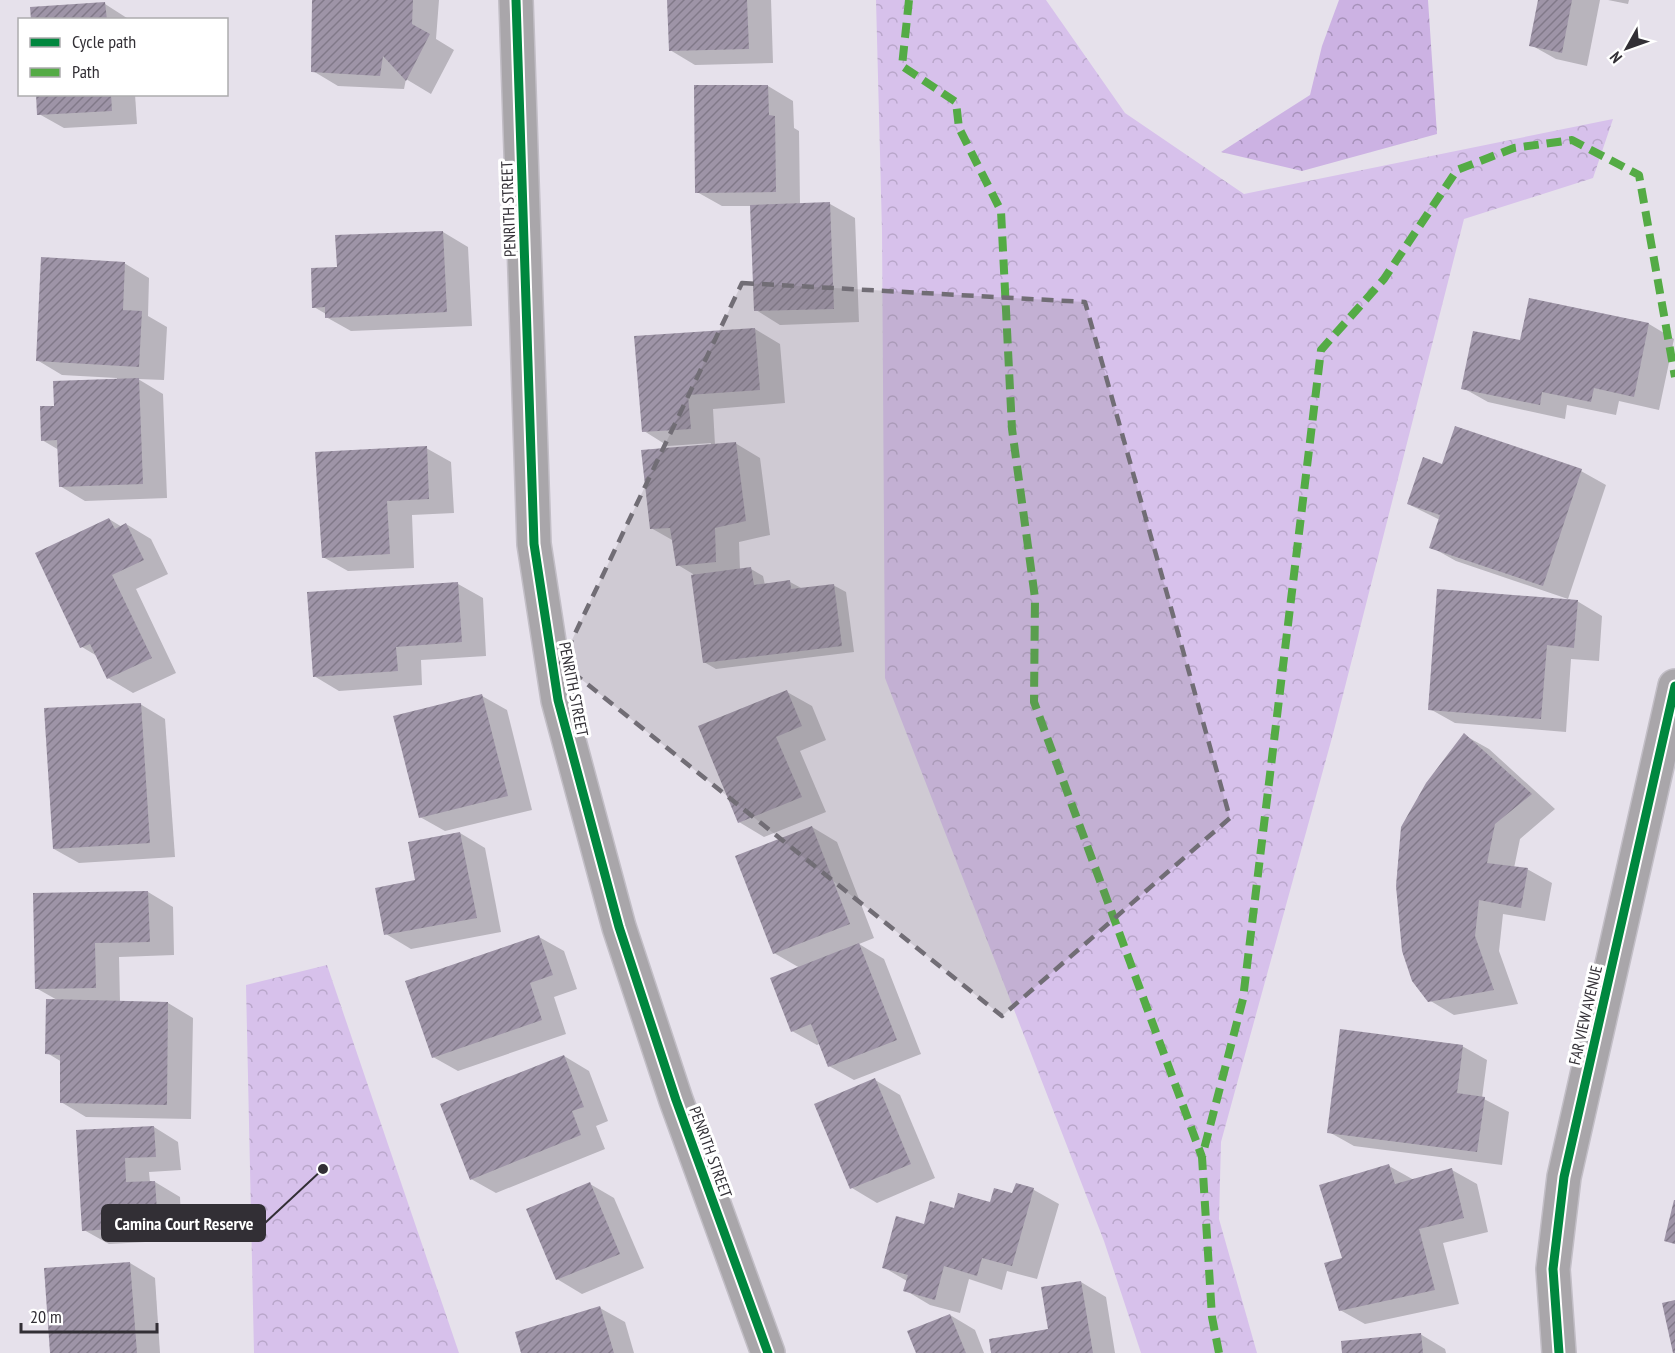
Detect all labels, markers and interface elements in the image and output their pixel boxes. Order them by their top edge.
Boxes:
legend [18,18,228,96]
north arrow [1597,18,1657,78]
text: Cycle path [72,30,136,53]
text: N [1605,48,1626,67]
text: Path [72,60,100,83]
street label: PENRITH STREET [496,161,520,257]
street label: PENRITH STREET [555,640,593,738]
street label: FAR VIEW AVENUE [1564,963,1606,1067]
street label: PENRITH STREET [685,1104,737,1200]
callout: Camina Court Reserve [102,1205,265,1241]
text: Camina Court Reserve [115,1212,254,1235]
scale bar [21,1296,158,1334]
text: 20 m [30,1305,62,1328]

